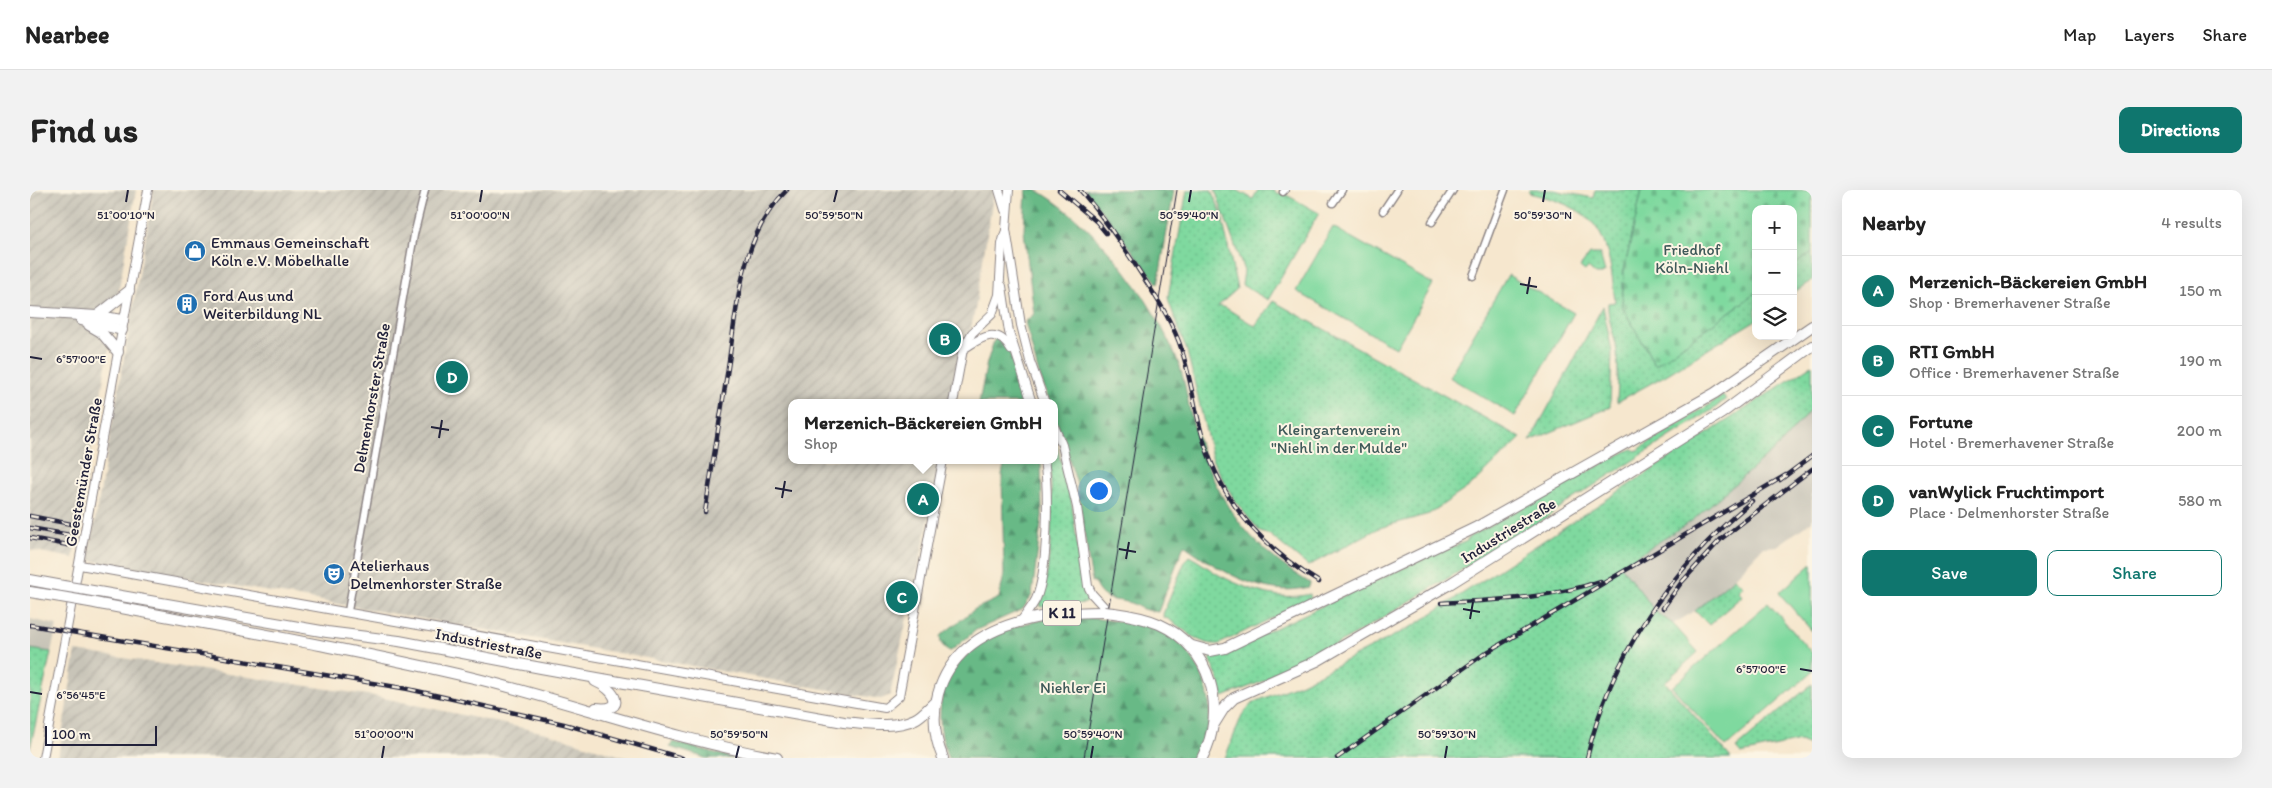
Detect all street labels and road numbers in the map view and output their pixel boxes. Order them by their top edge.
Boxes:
street label: Delmenhorster Straße [349,321,394,475]
street label: Geestemünder Straße [61,396,106,548]
street label: Industriestraße [1457,494,1559,567]
road number: K 11 [1043,600,1081,626]
street label: Industriestraße [434,624,544,663]

